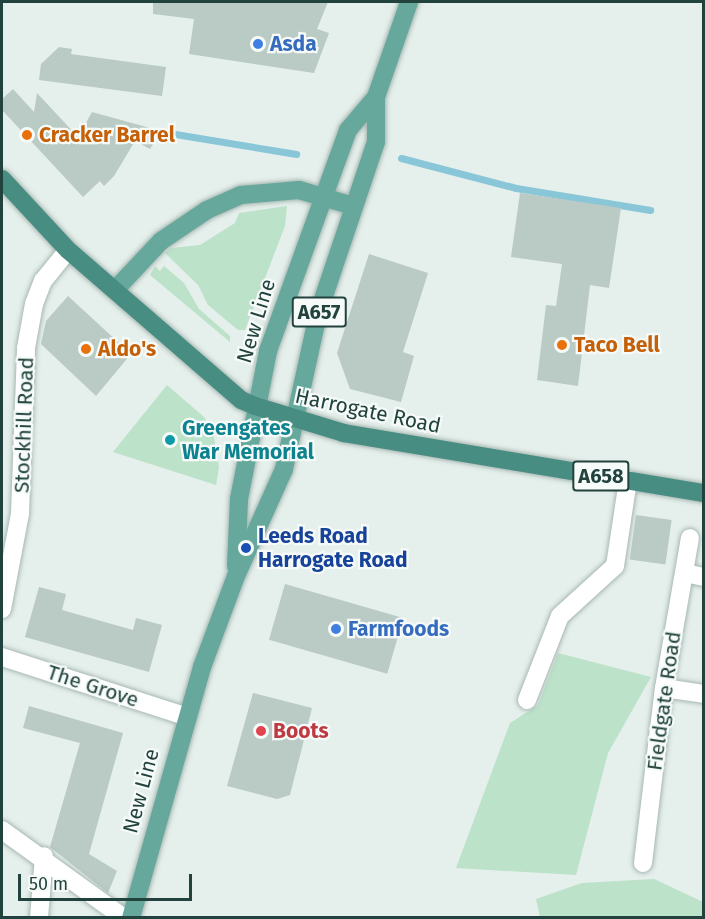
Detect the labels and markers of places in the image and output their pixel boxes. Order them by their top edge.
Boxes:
place label: Asda [270,31,317,57]
marker: Asda [251,37,265,51]
place label: Cracker Barrel [39,122,175,148]
marker: Cracker Barrel [20,128,34,142]
place label: Taco Bell [574,332,660,358]
place label: Aldo's [98,336,156,362]
marker: Taco Bell [555,338,569,352]
marker: Aldo's [79,342,93,356]
place label: Greengates War Memorial [182,415,314,465]
marker: Greengates War Memorial [163,433,177,447]
place label: Leeds Road Harrogate Road [258,523,408,573]
marker: Leeds Road Harrogate Road [239,541,253,555]
place label: Farmfoods [348,616,449,642]
marker: Farmfoods [329,622,343,636]
place label: Boots [273,718,329,744]
marker: Boots [254,724,268,738]

